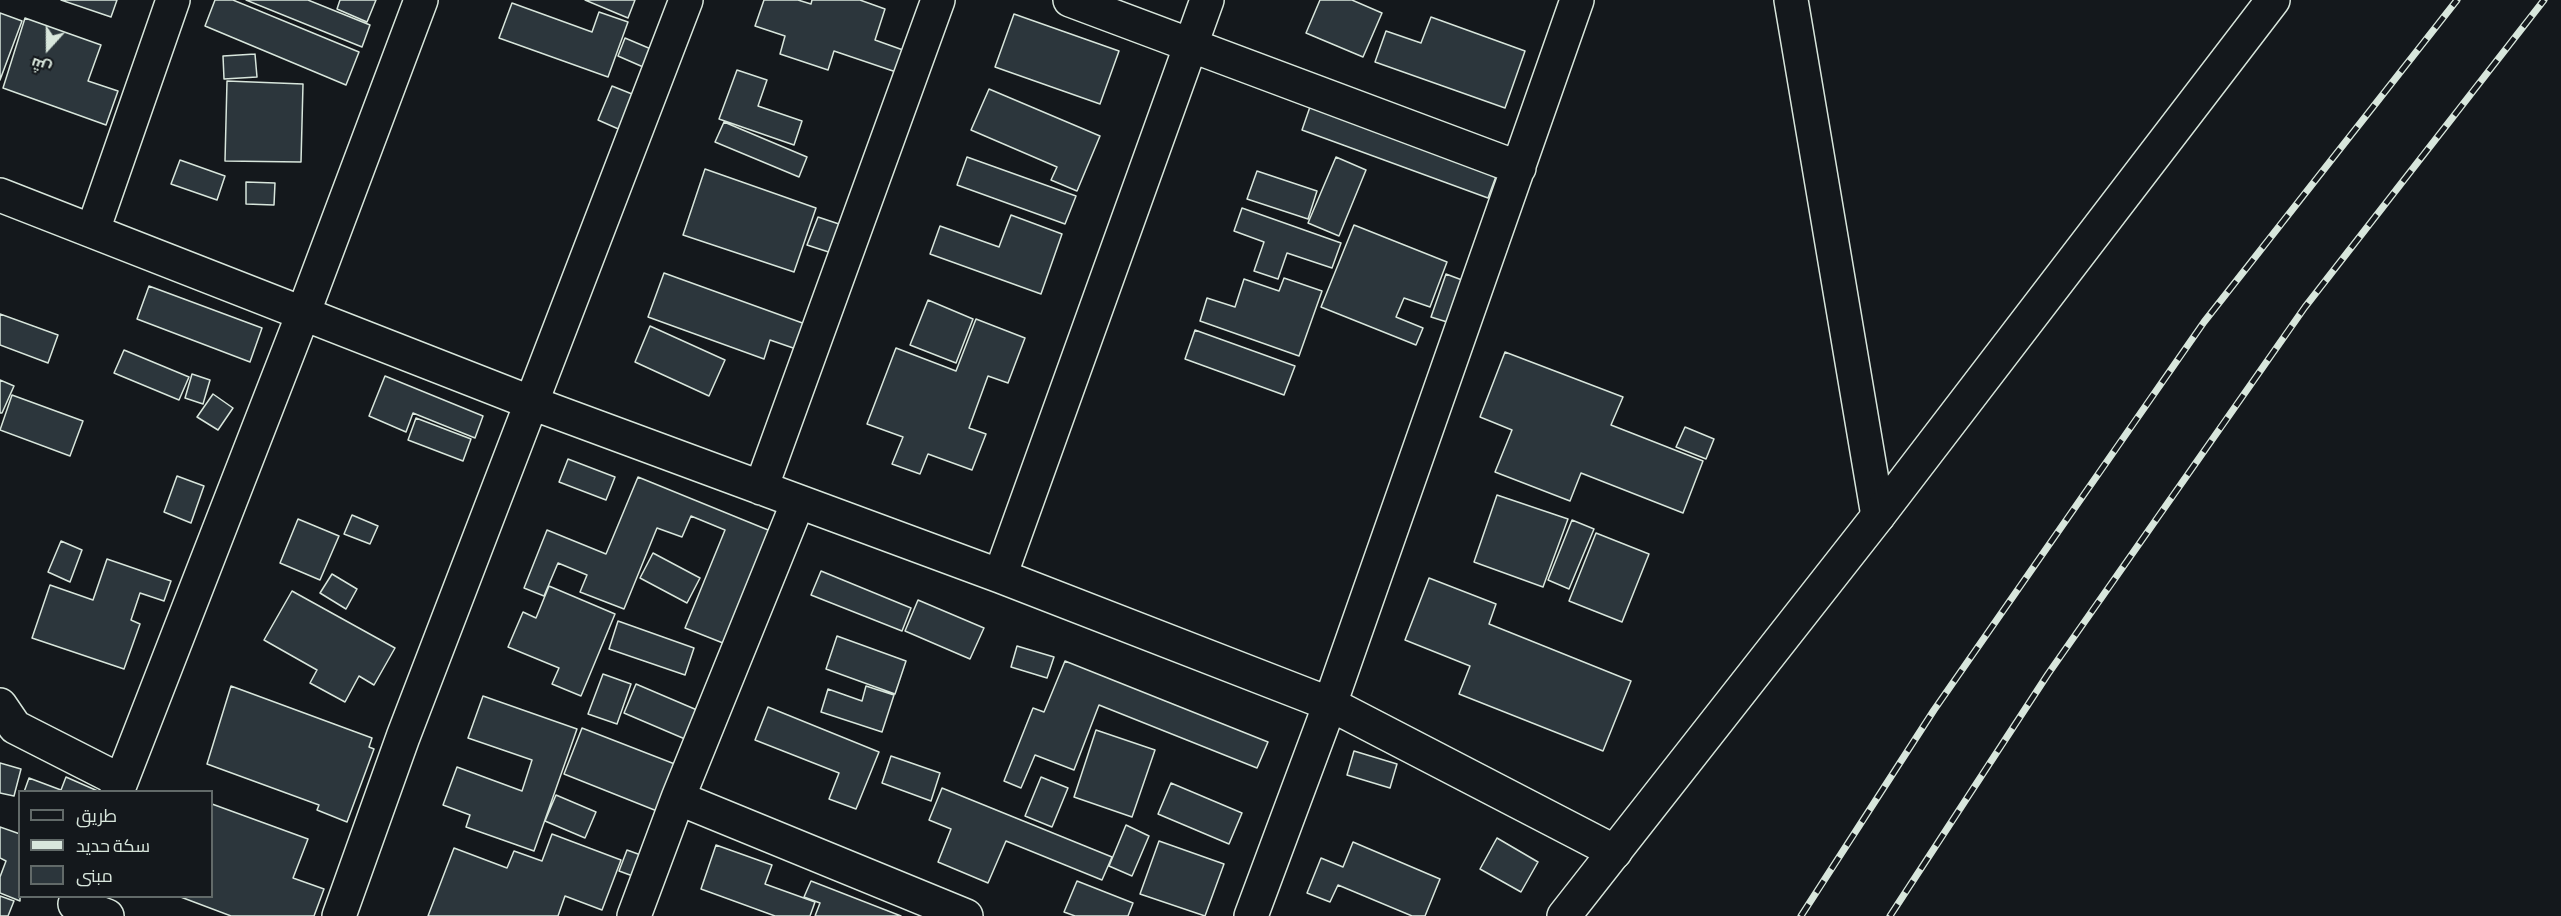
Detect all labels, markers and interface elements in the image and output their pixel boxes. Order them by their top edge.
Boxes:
north arrow [18,18,78,78]
text: ش [28,53,54,78]
legend [18,790,213,898]
text: طريق [76,806,117,827]
text: سكة حديد [76,836,150,857]
text: مبنى [76,866,113,887]

